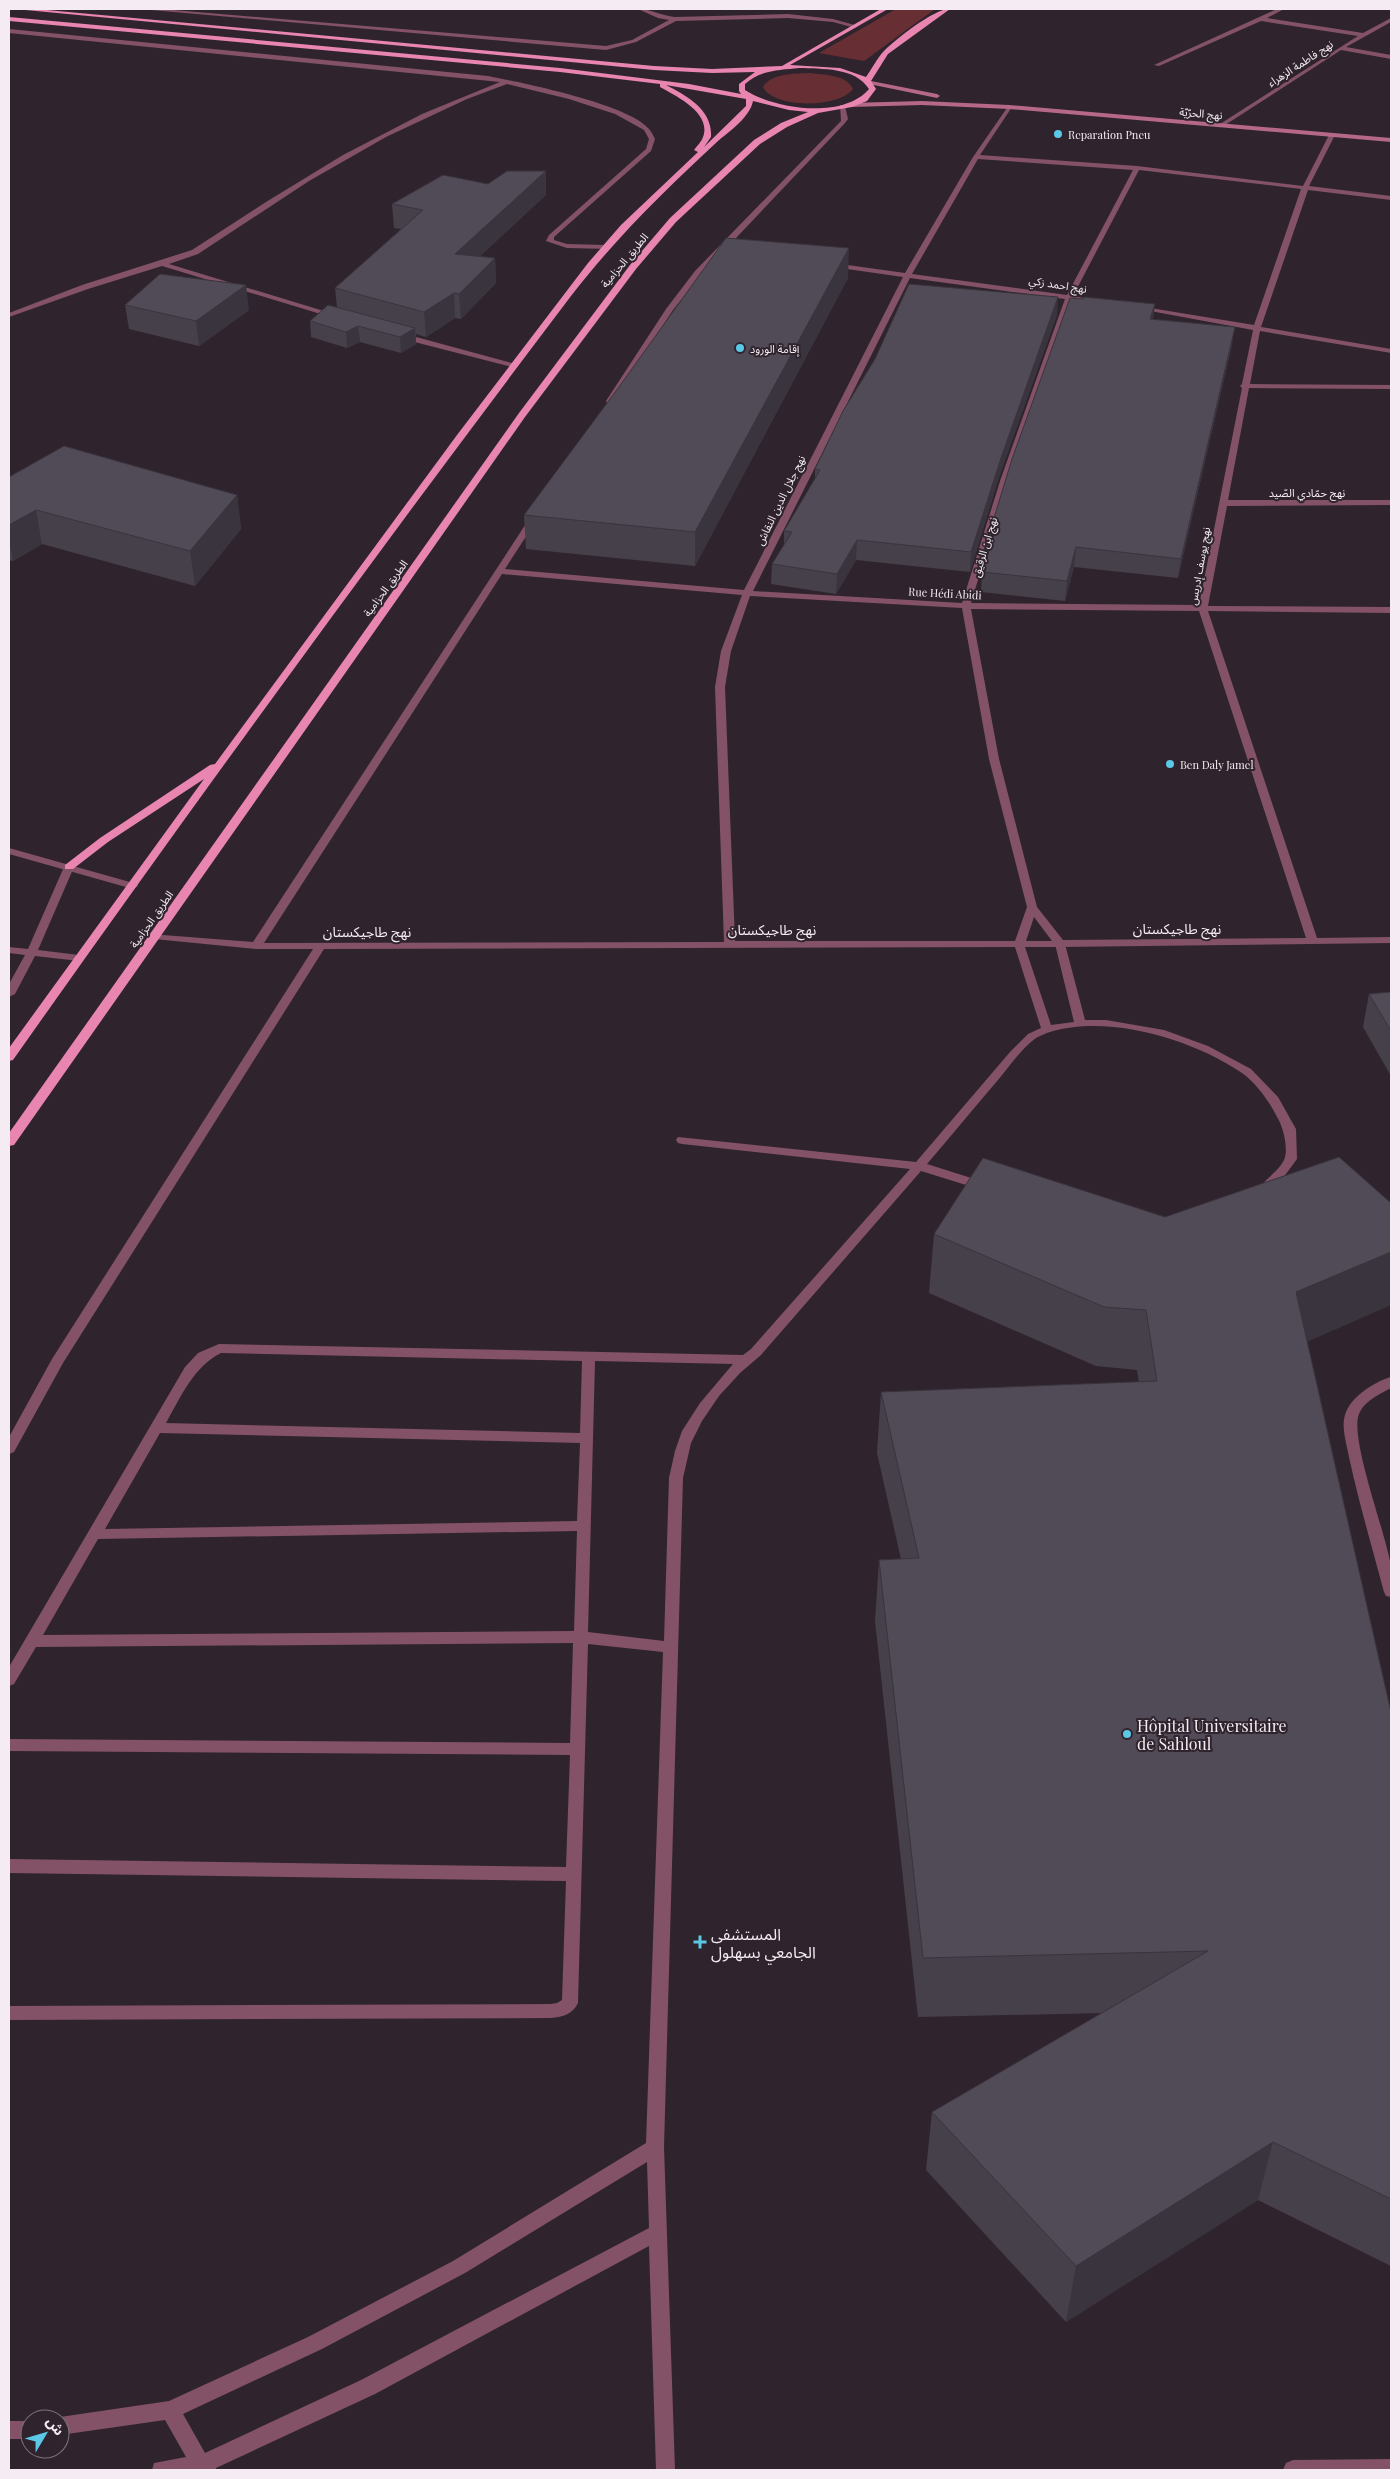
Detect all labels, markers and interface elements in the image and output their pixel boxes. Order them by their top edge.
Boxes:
street label: نهج فاطمة الزهراء [1264,36,1336,91]
street label: نهج الحرّيّة [1179,104,1223,123]
place label: Reparation Pneu [1068,127,1151,142]
marker: Reparation Pneu [1052,128,1064,140]
street label: الطريق الحزامية [597,230,651,290]
street label: نهج احمد زكي [1027,272,1088,299]
place label: إقامة الورود [750,341,800,357]
marker: إقامة الورود [734,342,746,354]
street label: نهج جلال الدين النقاش [752,452,809,548]
street label: نهج حمّادي الصّيد [1269,485,1345,502]
street label: نهج ابن الرقيق [968,515,1001,579]
street label: نهج يوسف إدريس [1185,526,1214,606]
street label: الطريق الحزامية [359,557,411,619]
street label: Rue Hédi Abidi [908,584,982,602]
place label: Ben Daly Jamel [1180,757,1254,772]
marker: Ben Daly Jamel [1164,758,1176,770]
street label: الطريق الحزامية [126,887,176,951]
street label: نهج طاجيكستان [1133,919,1221,940]
street label: نهج طاجيكستان [728,920,816,941]
street label: نهج طاجيكستان [323,922,411,943]
place label: Hôpital Universitaire de Sahloul [1137,1715,1287,1754]
marker: Hôpital Universitaire de Sahloul [1121,1728,1133,1740]
place label: المستشفى الجامعي بسهلول [711,1923,816,1964]
marker: المستشفى الجامعي بسهلول [693,1935,707,1949]
north arrow [20,2409,70,2459]
text: ش [42,2412,69,2439]

